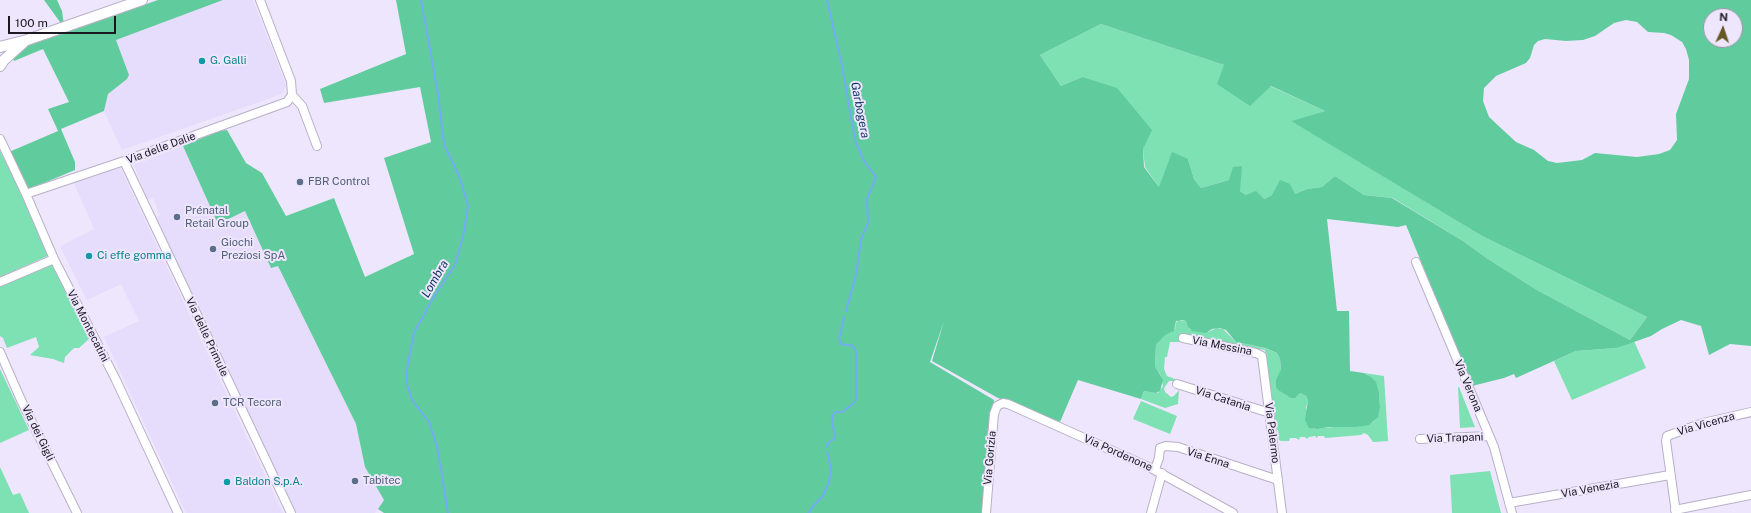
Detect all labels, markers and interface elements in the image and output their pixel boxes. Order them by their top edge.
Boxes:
scale bar [10,8,118,34]
north arrow [1703,8,1743,48]
text: N [1719,11,1728,23]
text: 100 m [15,16,48,30]
place label: G. Galli [210,54,247,68]
marker: G. Galli [197,56,207,66]
water label: Garbogera [847,81,873,139]
street label: Via delle Dalie [125,129,197,167]
place label: FBR Control [308,175,370,189]
marker: FBR Control [295,177,305,187]
place label: Prénatal Retail Group [185,204,249,230]
marker: Prénatal Retail Group [172,212,182,222]
place label: Giochi Preziosi SpA [221,236,285,262]
marker: Giochi Preziosi SpA [208,244,218,254]
place label: Ci effe gomma [97,249,171,263]
marker: Ci effe gomma [84,251,94,261]
water label: Lombra [419,258,451,300]
street label: Via Montecatini [64,288,112,364]
street label: Via delle Primule [183,295,231,379]
street label: Via Messina [1191,334,1253,358]
street label: Via Verona [1451,358,1485,414]
street label: Via Catania [1194,384,1252,414]
place label: TCR Tecora [223,396,281,410]
marker: TCR Tecora [210,398,220,408]
street label: Via Palermo [1262,402,1282,464]
street label: Via dei Gigli [19,403,57,463]
street label: Via Vicenza [1676,410,1736,438]
street label: Via Gorizia [981,430,999,486]
street label: Via Trapani [1426,430,1484,446]
street label: Via Pordenone [1081,432,1155,474]
street label: Via Enna [1185,445,1231,471]
place label: Tabitec [363,474,401,488]
place label: Baldon S.p.A. [235,475,303,489]
marker: Tabitec [350,476,360,486]
marker: Baldon S.p.A. [222,477,232,487]
street label: Via Venezia [1560,477,1620,501]

